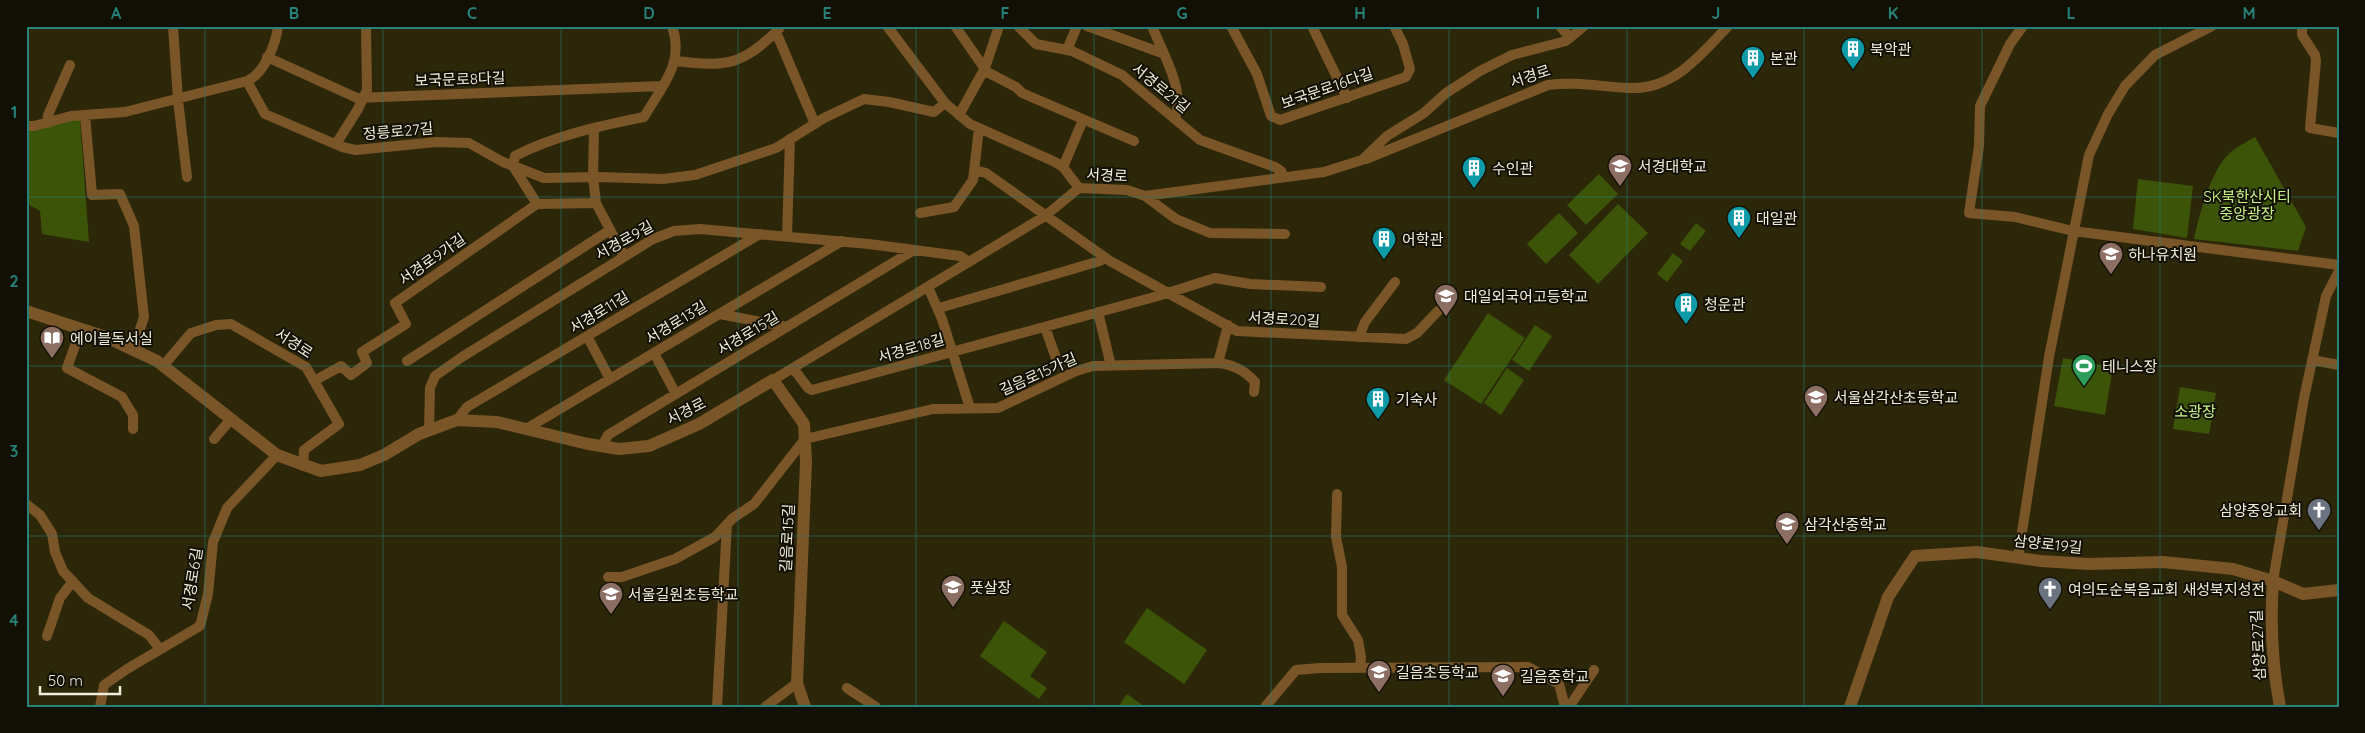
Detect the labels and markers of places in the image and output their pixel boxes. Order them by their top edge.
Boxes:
building icon: 북악관 [1840,36,1866,70]
place label: 북악관 [1870,40,1912,59]
building icon: 본관 [1740,45,1766,79]
place label: 본관 [1770,49,1798,68]
school or university icon: 서경대학교 [1607,153,1633,187]
building icon: 수인관 [1461,155,1487,189]
place label: 서경대학교 [1638,157,1707,176]
place label: 수인관 [1492,159,1534,178]
building icon: 대일관 [1726,205,1752,239]
place label: 대일관 [1756,209,1798,228]
building icon: 어학관 [1371,226,1397,260]
place label: 어학관 [1402,230,1444,249]
school or university icon: 하나유치원 [2098,241,2124,275]
place label: 하나유치원 [2128,245,2197,264]
school or university icon: 대일외국어고등학교 [1433,283,1459,317]
place label: 대일외국어고등학교 [1464,287,1588,306]
building icon: 청운관 [1673,291,1699,325]
place label: 청운관 [1704,295,1746,314]
library icon: 에이블독서실 [39,325,65,359]
place label: 에이블독서실 [70,329,153,348]
sports icon: 테니스장 [2071,353,2097,387]
place label: 테니스장 [2102,357,2157,376]
school or university icon: 서울삼각산초등학교 [1803,384,1829,418]
building icon: 기숙사 [1365,386,1391,420]
place label: 서울삼각산초등학교 [1834,388,1958,407]
place label: 기숙사 [1396,390,1438,409]
church icon: 삼양중앙교회 [2306,497,2332,531]
place label: 삼양중앙교회 [2219,501,2302,520]
school or university icon: 삼각산중학교 [1774,511,1800,545]
place label: 삼각산중학교 [1804,515,1887,534]
school or university icon: 풋살장 [940,574,966,608]
church icon: 여의도순복음교회 새성북지성전 [2037,576,2063,610]
place label: 풋살장 [970,578,1012,597]
place label: 여의도순복음교회 새성북지성전 [2068,580,2265,599]
school or university icon: 서울길원초등학교 [598,581,624,615]
place label: 서울길원초등학교 [628,585,738,604]
school or university icon: 길음초등학교 [1366,659,1392,693]
place label: 길음초등학교 [1396,663,1479,682]
school or university icon: 길음중학교 [1490,663,1516,697]
place label: 길음중학교 [1520,667,1589,686]

